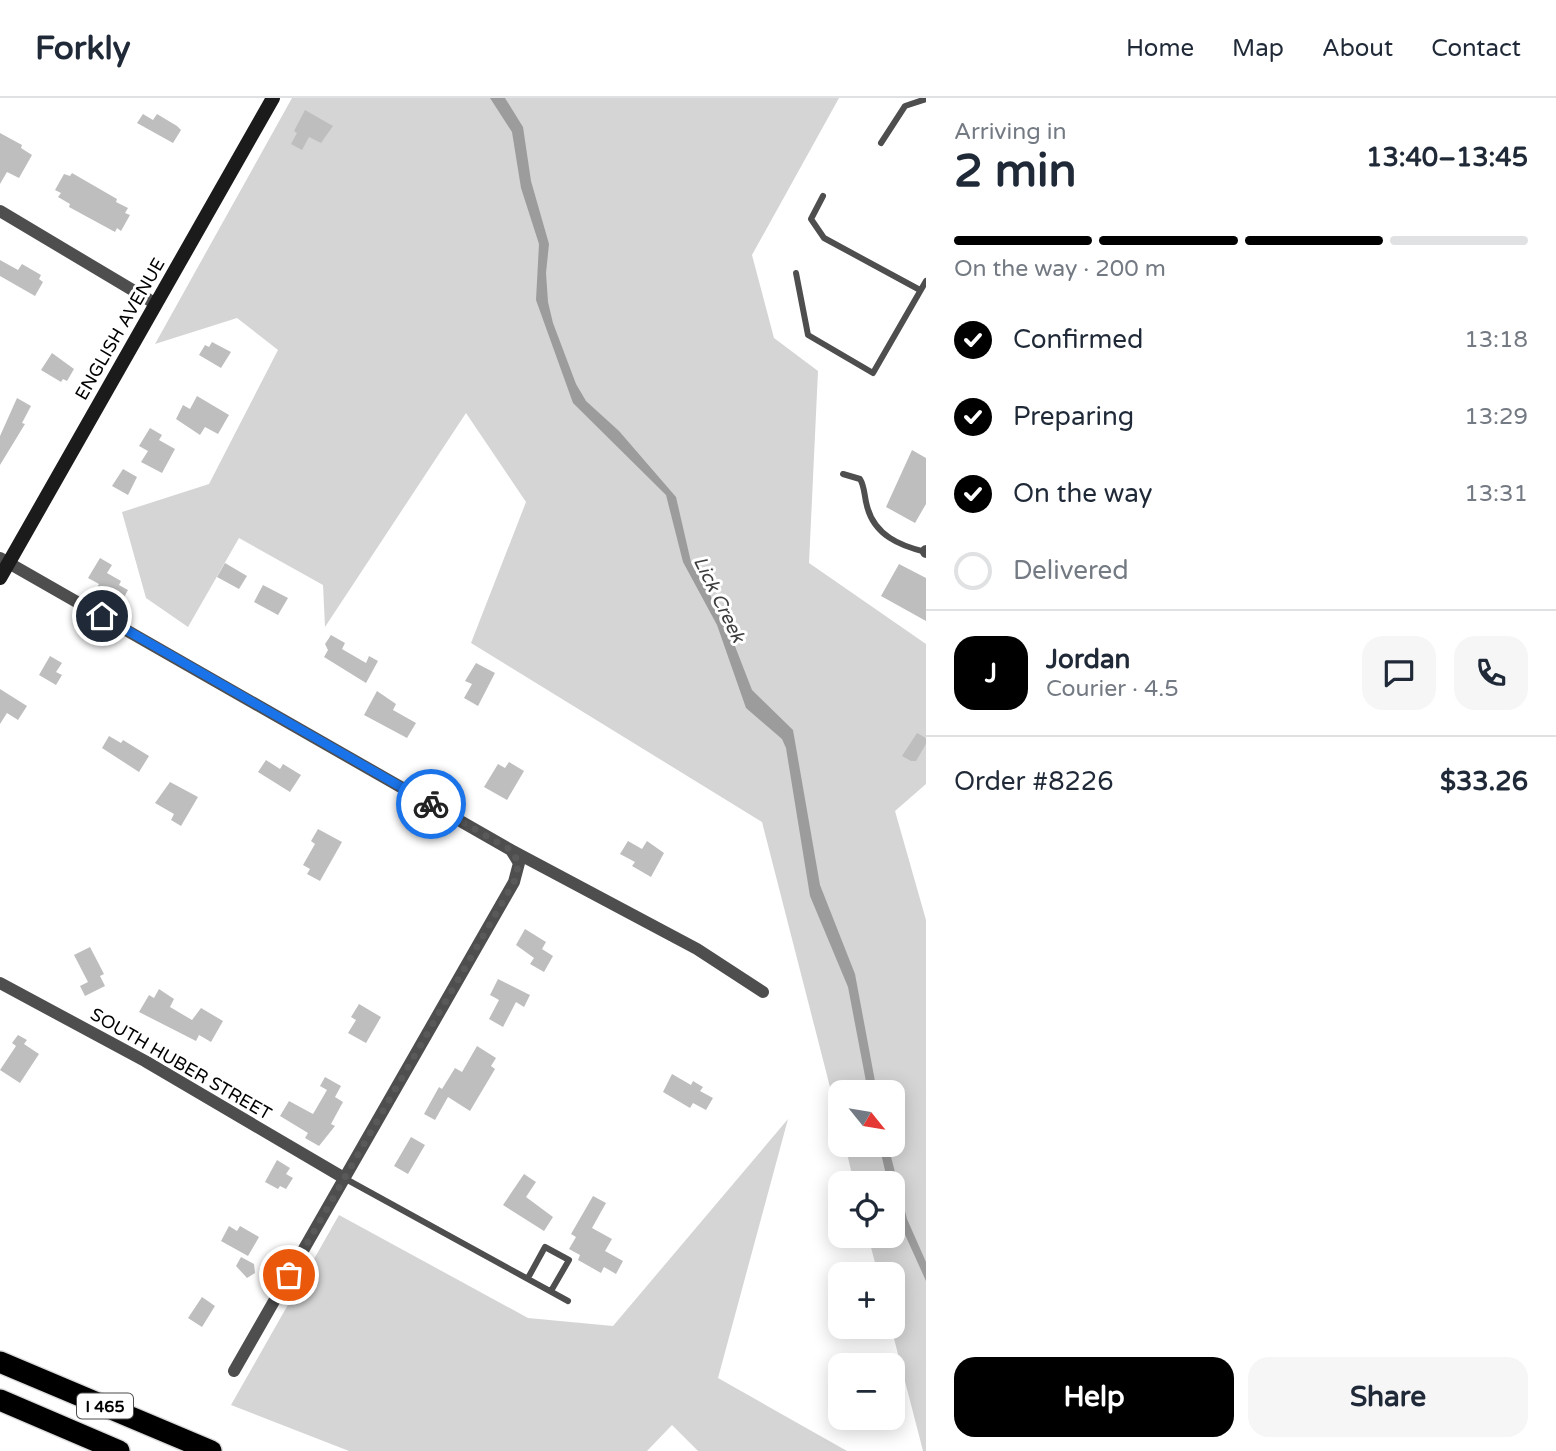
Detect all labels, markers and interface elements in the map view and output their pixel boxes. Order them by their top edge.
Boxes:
text: Forkly [35,29,130,68]
text: Home [1126,34,1194,63]
text: Map [1232,34,1284,63]
text: About [1322,34,1393,63]
text: Contact [1431,34,1521,63]
text: Arriving in [954,118,1067,146]
text: 13:40–13:45 [1366,142,1528,173]
text: 2 min [954,144,1077,199]
street label: ENGLISH AVENUE [70,254,170,404]
text: On the way · 200 m [954,255,1166,283]
icon: check [954,321,992,359]
text: Confirmed [1013,324,1143,355]
text: 13:18 [1464,326,1528,354]
icon: check [954,398,992,436]
text: Preparing [1013,401,1134,432]
text: 13:29 [1464,403,1528,431]
icon: check [954,475,992,513]
text: On the way [1013,478,1153,509]
text: 13:31 [1464,480,1528,508]
water label: Lick Creek [689,553,750,648]
text: Delivered [1013,555,1129,586]
pin [72,586,132,646]
icon: home [83,597,121,635]
button: chat [1362,636,1436,710]
button: phone [1454,636,1528,710]
text: Jordan [1046,644,1130,675]
text: J [985,658,997,689]
text: Courier · 4.5 [1046,675,1179,703]
text: Order #8226 [954,766,1114,797]
text: $33.26 [1440,766,1528,797]
courier [396,769,466,839]
icon: bike [412,785,450,823]
street label: SOUTH HUBER STREET [87,1003,275,1125]
north arrow [828,1080,905,1157]
map controls [828,1080,905,1430]
button: locate [828,1171,905,1248]
pin [259,1245,319,1305]
icon: bag [270,1256,308,1294]
button: + [828,1262,905,1339]
button: − [828,1353,905,1430]
button: Help [954,1357,1234,1437]
button: Share [1248,1357,1528,1437]
road number: I 465 [77,1394,133,1418]

